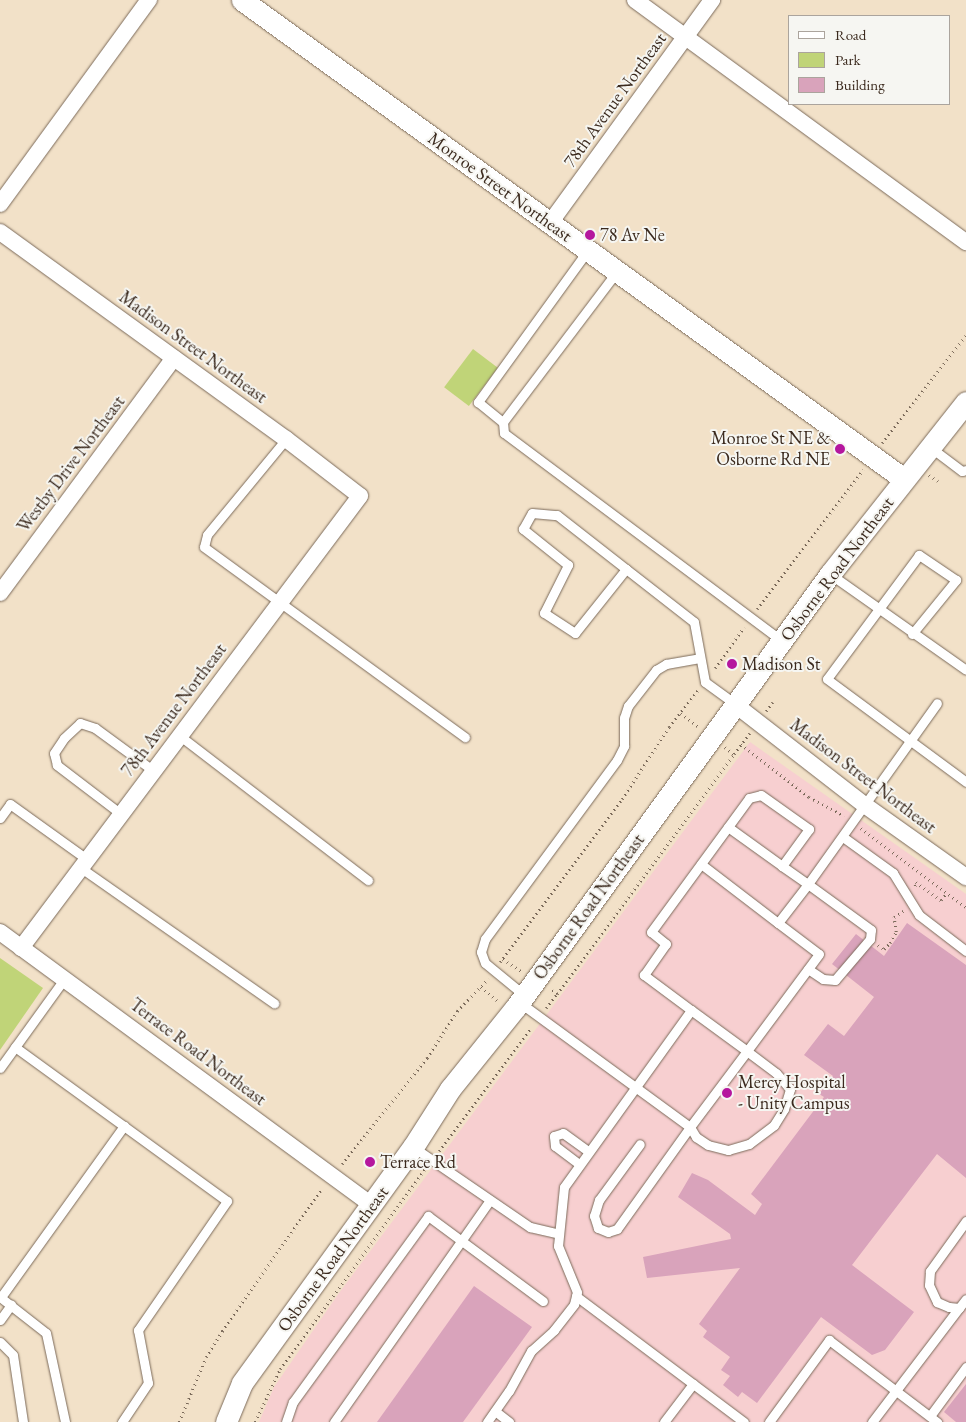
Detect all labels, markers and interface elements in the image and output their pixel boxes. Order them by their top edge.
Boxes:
legend [788,15,951,105]
text: Road [835,25,866,44]
street label: 78th Avenue Northeast [559,29,671,171]
text: Park [835,50,861,69]
text: Building [835,75,885,94]
street label: Monroe Street Northeast [424,127,576,247]
place label: 78 Av Ne [600,224,665,246]
marker: 78 Av Ne [584,229,596,241]
street label: Madison Street Northeast [115,286,271,408]
street label: Westby Drive Northeast [13,391,129,537]
place label: Monroe St NE & Osborne Rd NE [711,428,830,470]
marker: Monroe St NE & Osborne Rd NE [834,443,846,455]
street label: Osborne Road Northeast [776,493,898,645]
street label: 78th Avenue Northeast [117,639,231,781]
place label: Madison St [742,653,820,675]
marker: Madison St [726,658,738,670]
street label: Madison Street Northeast [786,714,940,838]
street label: Osborne Road Northeast [529,830,649,984]
street label: Terrace Road Northeast [126,994,270,1110]
place label: Mercy Hospital - Unity Campus [738,1072,849,1114]
marker: Mercy Hospital - Unity Campus [720,1086,734,1100]
place label: Terrace Rd [380,1151,456,1173]
marker: Terrace Rd [364,1156,376,1168]
street label: Osborne Road Northeast [273,1182,393,1336]

